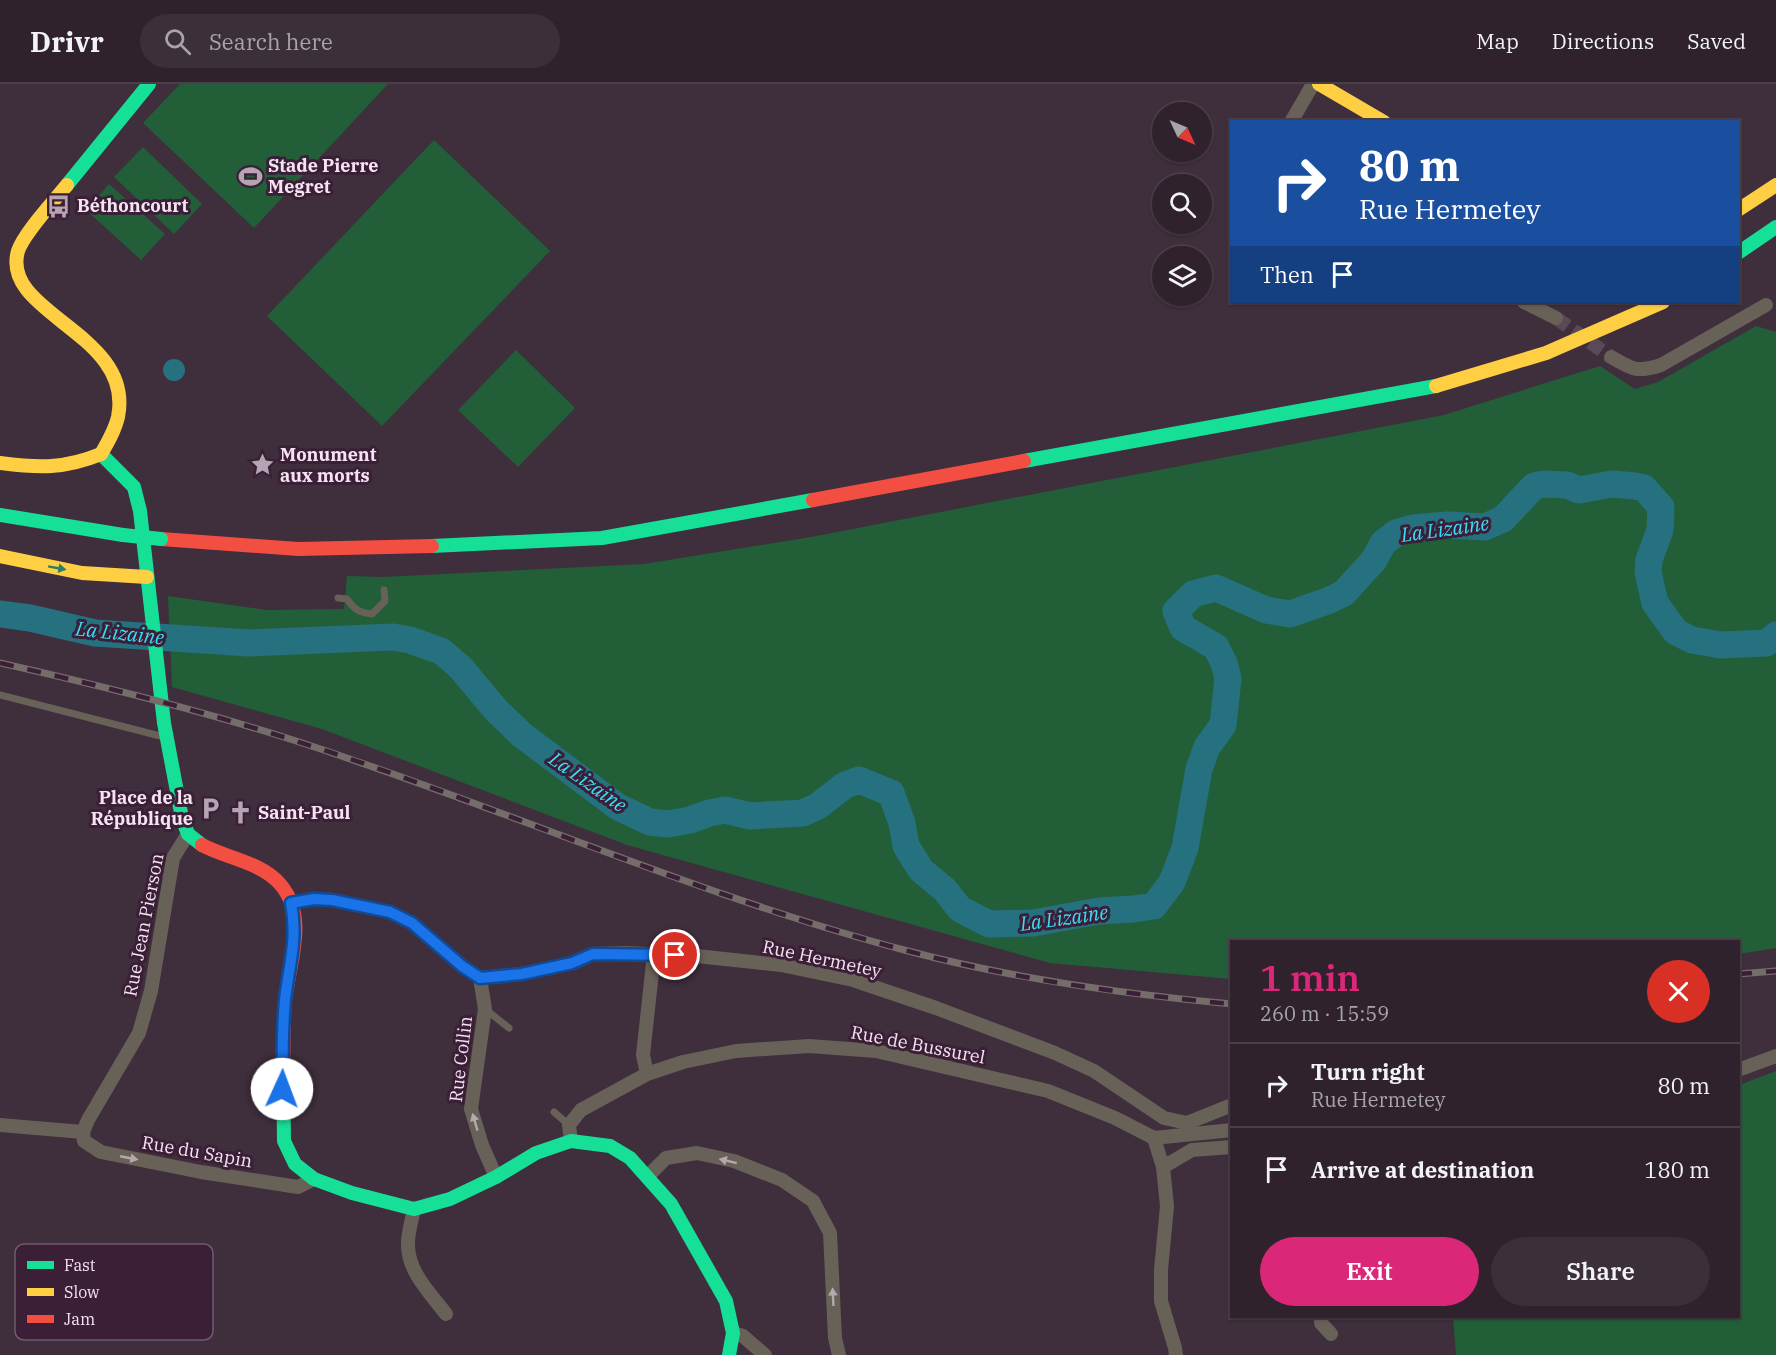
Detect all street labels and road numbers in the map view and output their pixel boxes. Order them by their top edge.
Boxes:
street label: Rue Jean Pierson [118,851,169,998]
street label: Rue Hermetey [760,935,884,982]
street label: Rue Collin [444,1015,477,1103]
street label: Rue de Bussurel [849,1020,987,1069]
street label: Rue du Sapin [140,1130,254,1173]

